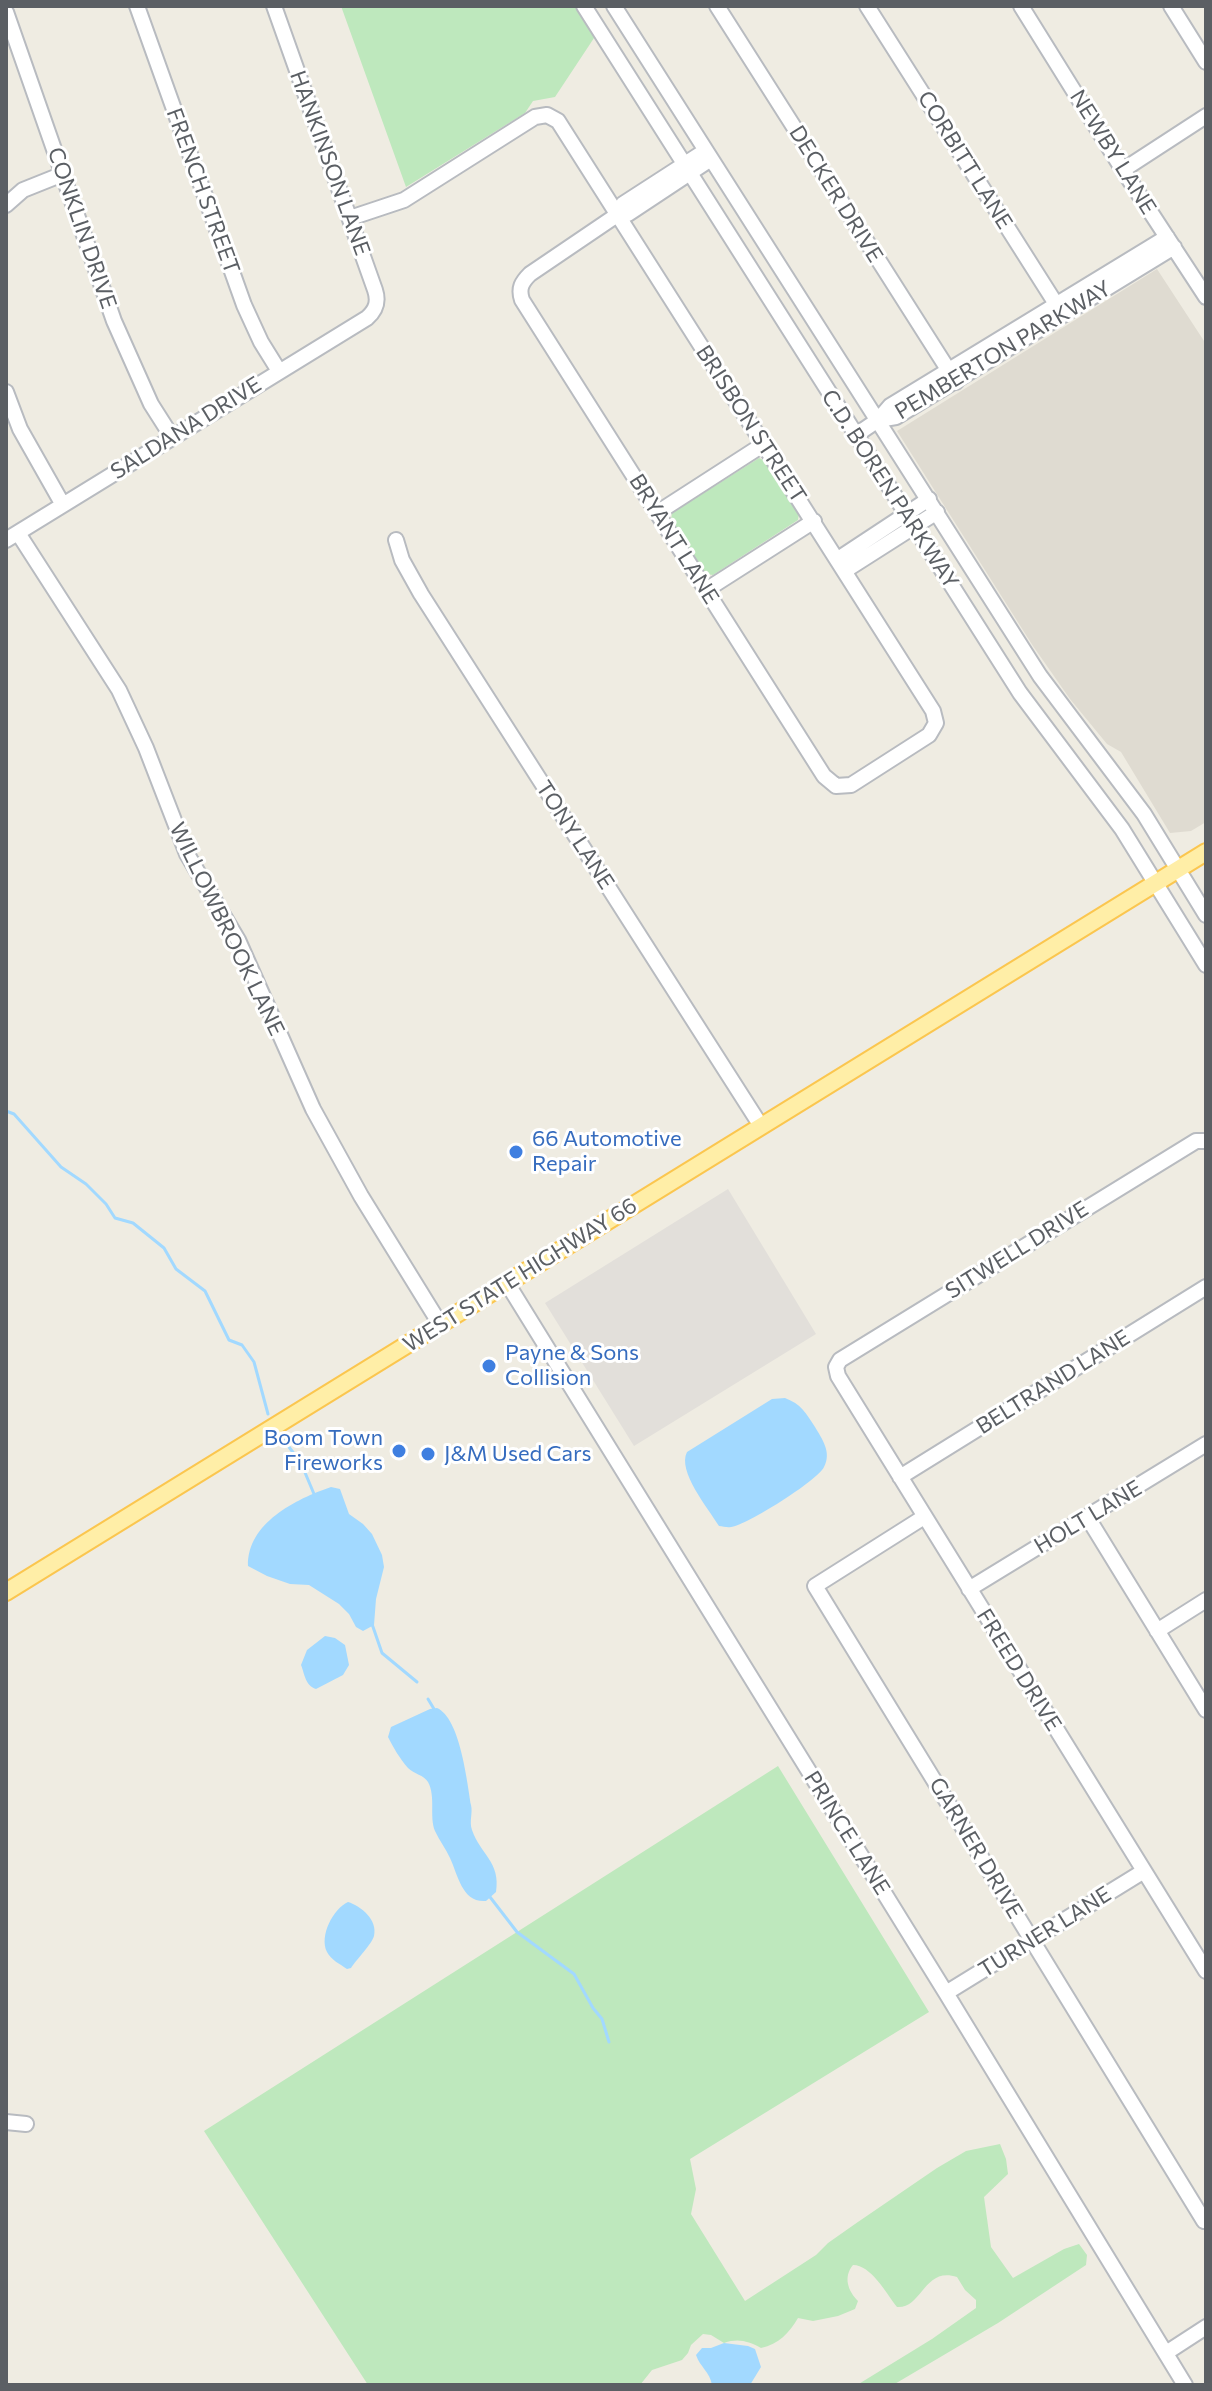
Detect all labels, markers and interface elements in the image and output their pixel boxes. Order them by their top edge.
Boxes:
street label: HANKINSON LANE [284,67,376,259]
street label: NEWBY LANE [1064,85,1162,219]
street label: CORBITT LANE [912,86,1018,234]
street label: FRENCH STREET [161,105,245,277]
street label: DECKER DRIVE [783,121,889,267]
street label: CONKLIN DRIVE [42,144,122,312]
street label: PEMBERTON PARKWAY [890,275,1116,425]
street label: BRISBON STREET [690,340,812,508]
street label: SALDANA DRIVE [106,371,266,485]
street label: C.D. BOREN PARKWAY [816,385,964,593]
street label: BRYANT LANE [624,469,724,609]
street label: TONY LANE [530,776,620,894]
street label: WILLOWBROOK LANE [164,818,290,1040]
place label: 66 Automotive Repair [532,1126,682,1178]
marker: 66 Automotive Repair [507,1143,525,1161]
street label: WEST STATE HIGHWAY 66 [398,1192,642,1358]
street label: SITWELL DRIVE [941,1196,1093,1304]
street label: BELTRAND LANE [971,1324,1135,1440]
place label: Payne & Sons Collision [505,1340,639,1392]
marker: Payne & Sons Collision [480,1357,498,1375]
place label: Boom Town Fireworks [264,1425,383,1476]
place label: J&M Used Cars [444,1441,591,1467]
marker: Boom Town Fireworks [390,1442,408,1460]
marker: J&M Used Cars [419,1445,437,1463]
street label: HOLT LANE [1029,1475,1147,1559]
street label: FREED DRIVE [971,1604,1067,1736]
street label: PRINCE LANE [798,1766,896,1900]
street label: GARNER DRIVE [924,1773,1028,1923]
street label: TURNER LANE [974,1881,1116,1983]

